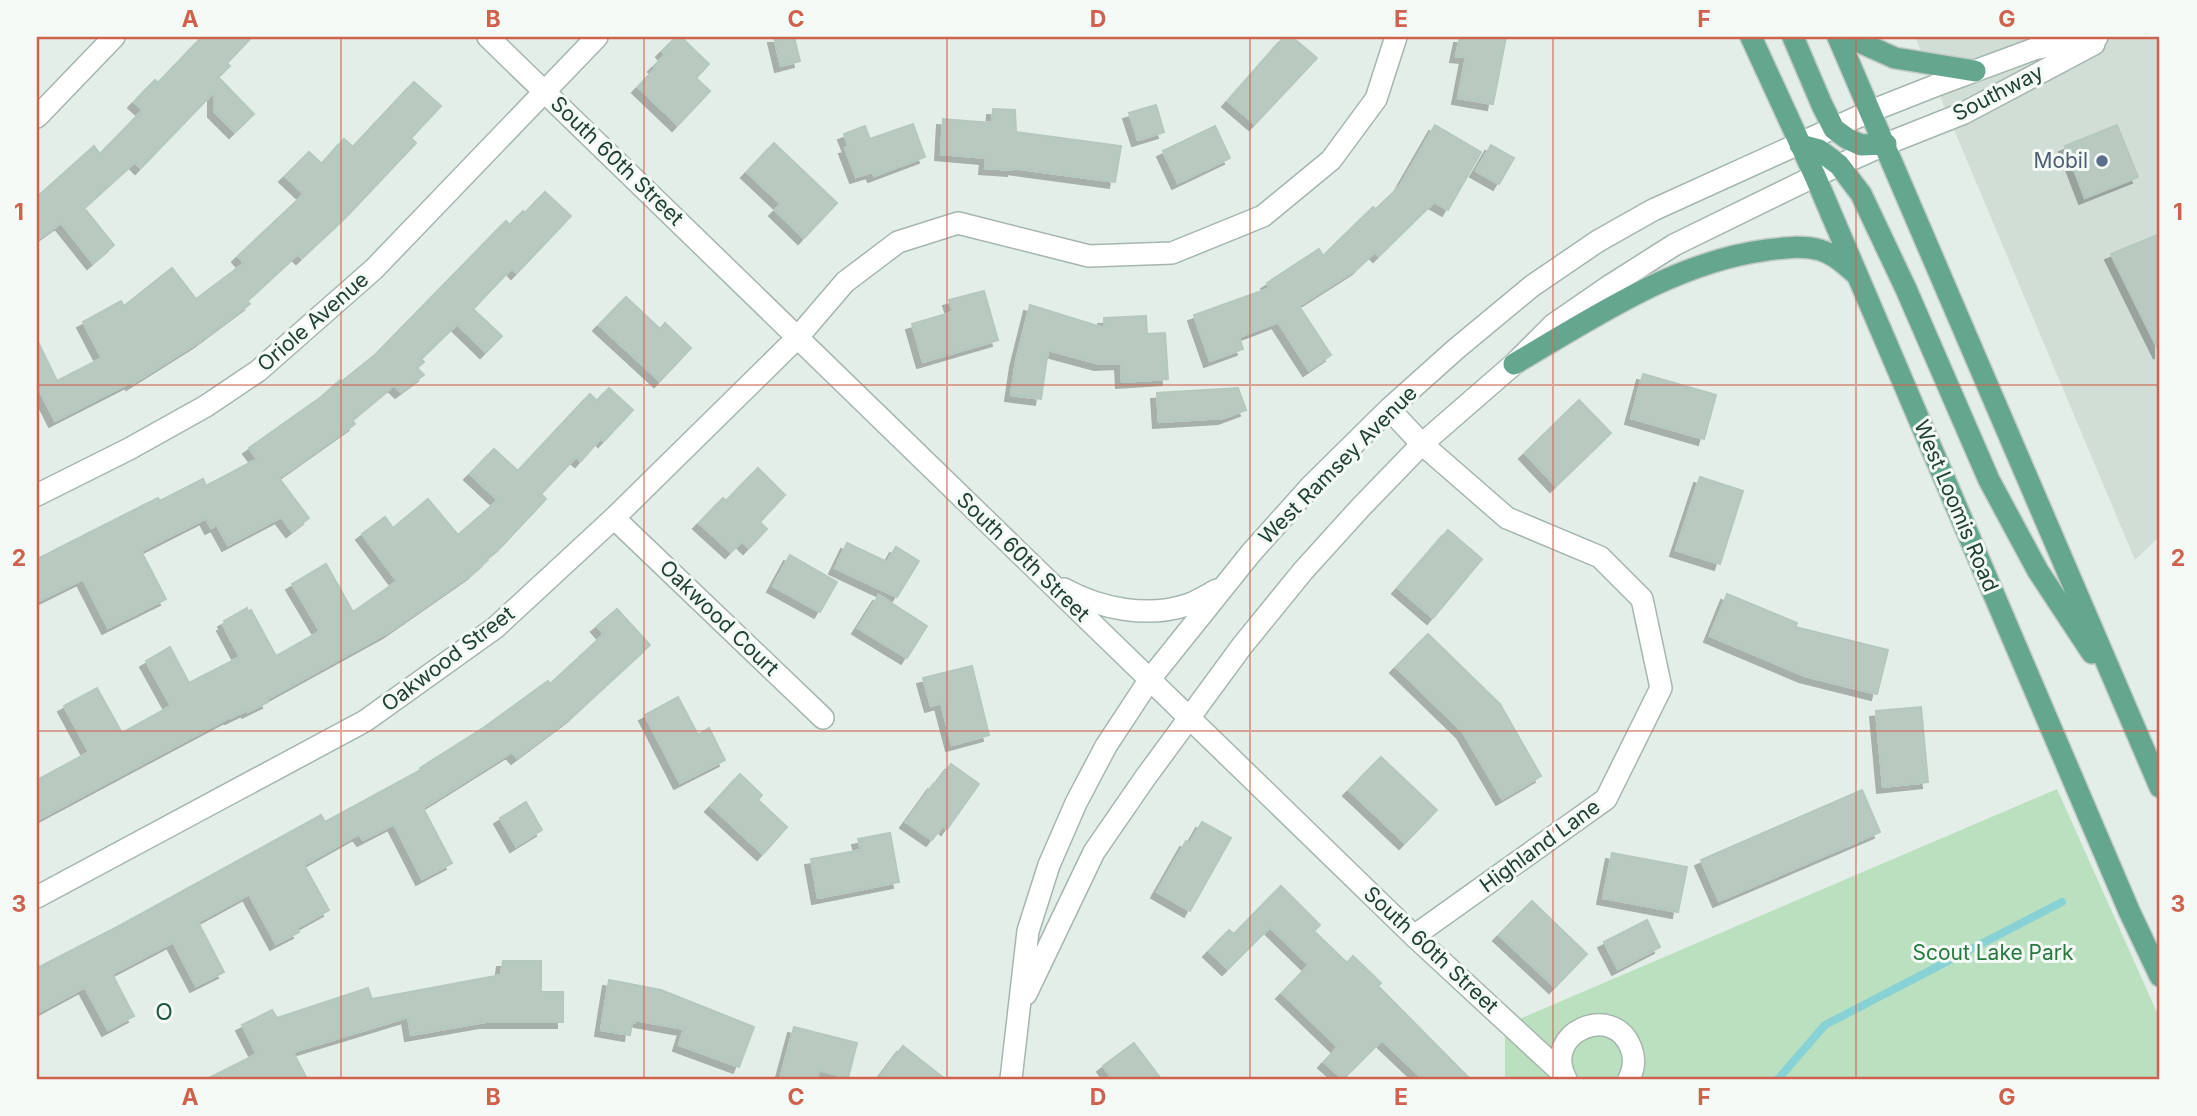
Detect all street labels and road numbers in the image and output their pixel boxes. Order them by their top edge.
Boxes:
street label: Southway [1948,59,2047,126]
street label: South 60th Street [546,91,689,230]
street label: Oriole Avenue [252,267,373,377]
street label: West Ramsey Avenue [1253,380,1422,549]
street label: West Loomis Road [1909,416,2004,595]
street label: South 60th Street [952,487,1095,626]
street label: Oakwood Court [655,555,784,681]
street label: Oakwood Street [377,601,519,717]
street label: Highland Lane [1475,794,1605,898]
street label: South 60th Street [1359,881,1504,1018]

